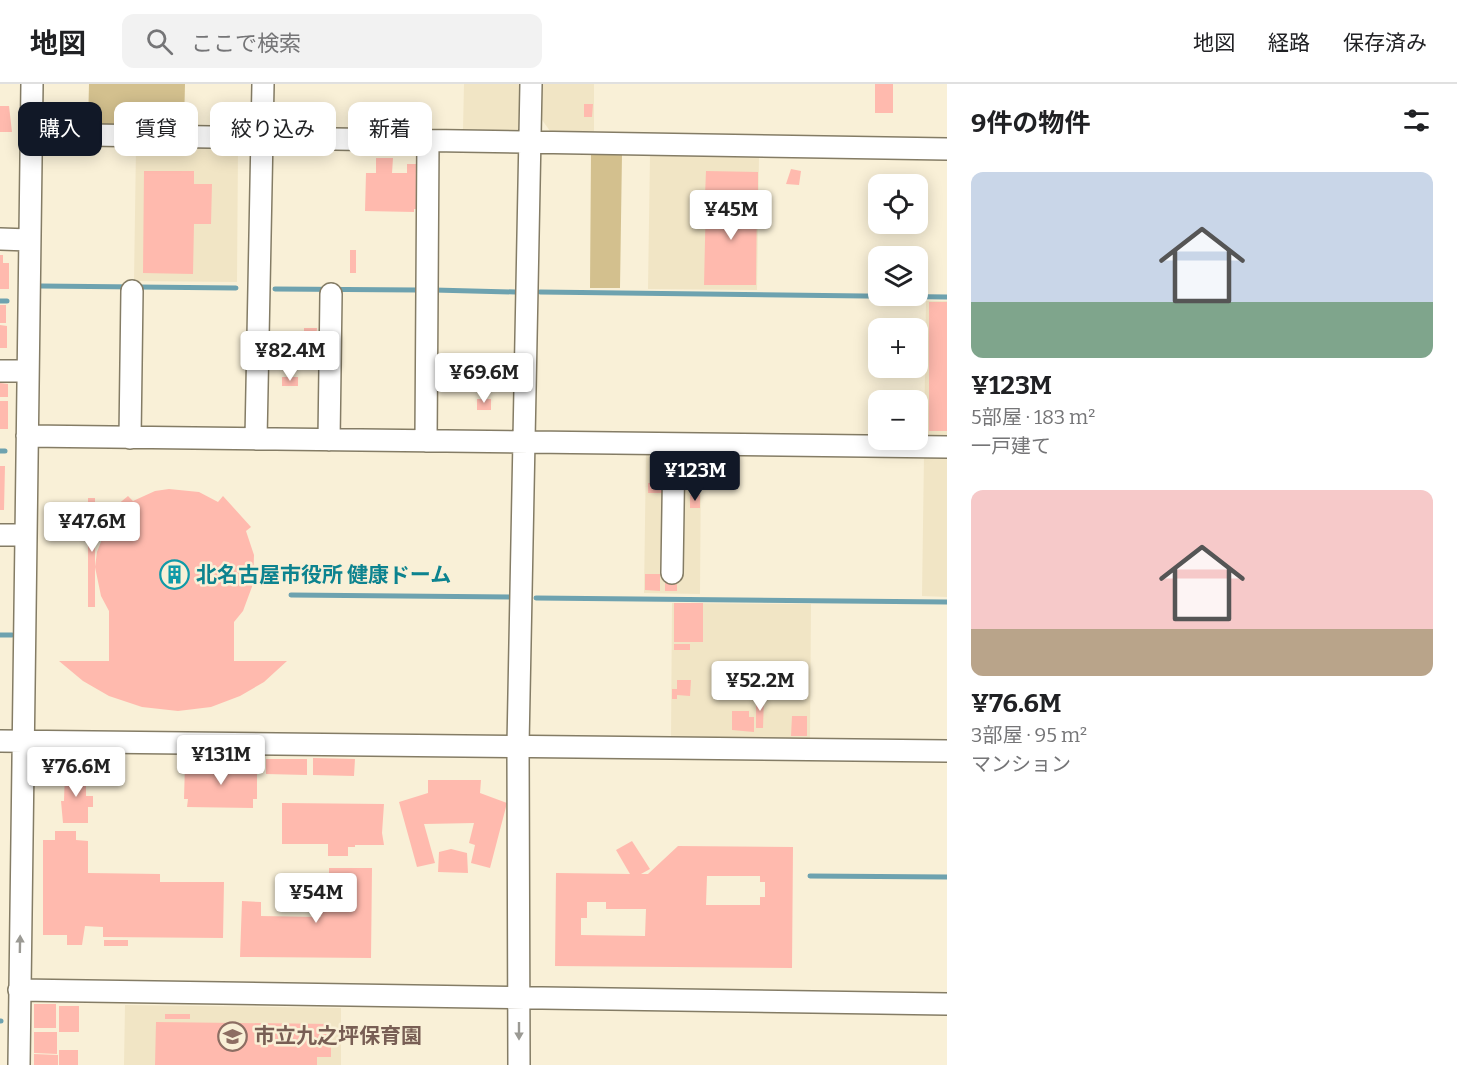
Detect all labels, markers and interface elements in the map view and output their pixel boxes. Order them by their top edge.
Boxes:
search box [122,14,542,68]
icon: search [143,25,176,58]
text: 地図 [30,27,86,60]
text: ここで検索 [191,30,301,57]
text: 地図 [1193,30,1235,56]
text: 経路 [1268,30,1310,56]
text: 保存済み [1343,30,1427,56]
chip: 購入 [18,102,102,156]
chip: 賃貸 [114,102,198,156]
chip: 絞り込み [210,102,336,156]
chip: 新着 [348,102,432,156]
icon: filters [1400,104,1433,137]
text: 9件の物件 [971,108,1090,139]
map controls [868,174,928,450]
button: locate [868,174,928,234]
pin: ¥45M [695,190,767,241]
text: ¥45M [704,197,758,221]
icon: home [1148,211,1256,319]
button: layers [868,246,928,306]
button: + [868,318,928,378]
pin: ¥82.4M [241,331,339,382]
text: ¥82.4M [254,338,326,362]
pin: ¥69.6M [435,353,533,404]
text: ¥69.6M [449,360,519,384]
text: ¥123M [971,370,1052,401]
button: − [868,390,928,450]
text: 5部屋 · 183 m² [971,405,1095,429]
text: 一戸建て [971,434,1051,458]
pin: ¥123M [653,451,737,502]
text: ¥123M [664,458,726,482]
pin: ¥47.6M [43,502,141,553]
text: ¥47.6M [58,509,126,533]
icon: home [1148,529,1256,637]
building icon: 北名古屋市役所 健康ドーム [159,559,191,591]
place label: 北名古屋市役所 健康ドーム [196,562,451,588]
pin: ¥52.2M [711,661,809,712]
text: ¥52.2M [725,668,795,692]
text: ¥76.6M [971,688,1061,719]
text: 3部屋 · 95 m² [971,723,1087,747]
pin: ¥131M [179,735,263,786]
text: ¥131M [191,742,251,766]
pin: ¥76.6M [27,747,125,798]
text: マンション [971,752,1071,776]
text: ¥76.6M [41,754,111,778]
pin: ¥54M [280,873,352,924]
text: ¥54M [289,880,343,904]
one-way arrow [15,934,25,953]
school or university icon: 市立九之坪保育園 [217,1020,249,1052]
one-way arrow [514,1022,524,1041]
place label: 市立九之坪保育園 [254,1023,422,1049]

